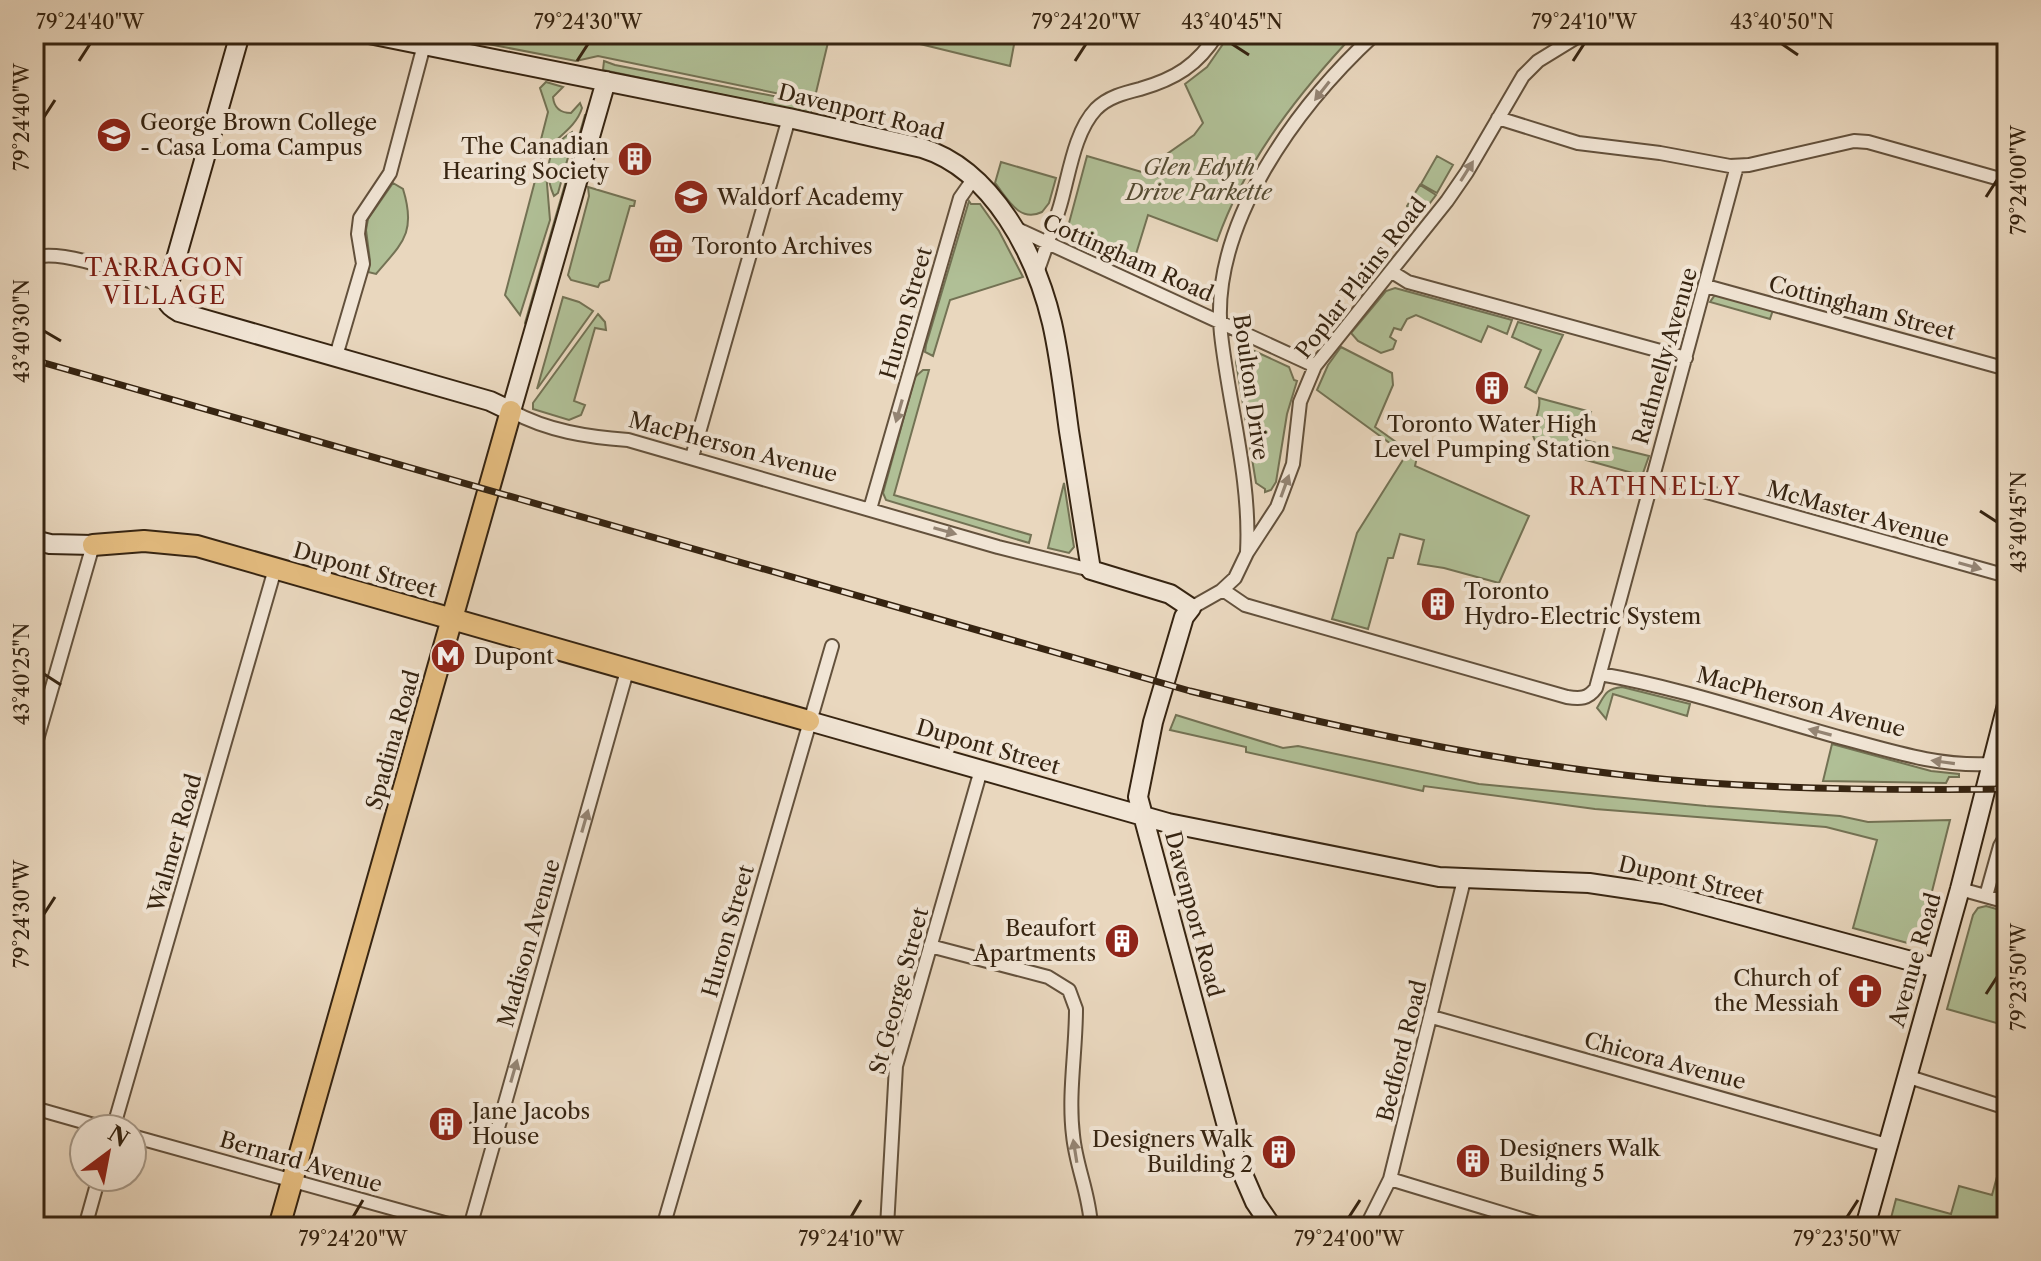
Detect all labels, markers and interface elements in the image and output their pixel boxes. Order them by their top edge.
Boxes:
text: 79°24'40"W [36,10,145,34]
text: 79°24'30"W [534,10,643,34]
text: 79°24'20"W [1032,10,1142,34]
text: 43°40'45"N [1181,10,1283,34]
text: 79°24'10"W [1531,10,1638,34]
text: 43°40'50"N [1730,10,1834,34]
text: 79°24'40"W [10,62,34,171]
street label: Davenport Road [775,78,947,146]
one-way arrow [1314,81,1330,101]
place label: George Brown College - Casa Loma Campus [140,109,377,161]
school or university icon: George Brown College - Casa Loma Campus [95,116,133,154]
text: 79°24'00"W [2007,124,2031,235]
place label: The Canadian Hearing Society [442,133,610,185]
building icon: The Canadian Hearing Society [616,140,654,178]
park label: Glen Edyth Drive Parkette [1124,154,1273,206]
one-way arrow [1460,161,1475,182]
school or university icon: Waldorf Academy [672,178,710,216]
place label: Waldorf Academy [716,184,904,211]
street label: Poplar Plains Road [1290,192,1432,364]
street label: Cottingham Road [1038,208,1218,308]
museum icon: Toronto Archives [647,227,685,265]
place label: Toronto Archives [692,233,873,260]
street label: Huron Street [874,243,938,382]
district label: TARRAGON VILLAGE [85,253,245,310]
street label: Rathnelly Avenue [1627,264,1703,448]
street label: Cottingham Street [1766,270,1959,346]
text: 43°40'30"N [10,279,34,383]
street label: Boulton Drive [1227,312,1275,462]
building icon: Toronto Water High Level Pumping Station [1473,369,1511,407]
one-way arrow [892,399,905,423]
street label: MacPherson Avenue [626,406,840,488]
place label: Toronto Water High Level Pumping Station [1374,411,1611,463]
text: 43°40'45"N [2007,471,2031,573]
district label: RATHNELLY [1569,472,1741,501]
one-way arrow [1279,474,1292,498]
street label: McMaster Avenue [1764,475,1952,553]
one-way arrow [933,525,957,538]
street label: Dupont Street [290,537,440,603]
one-way arrow [1959,560,1983,573]
place label: Toronto Hydro-Electric System [1464,578,1702,630]
building icon: Toronto Hydro-Electric System [1419,585,1457,623]
text: 43°40'25"N [10,623,34,725]
metro station icon: Dupont [429,637,467,675]
place label: Dupont [474,643,554,670]
street label: MacPherson Avenue [1694,661,1908,743]
street label: Spadina Road [360,667,426,813]
street label: Dupont Street [913,714,1063,780]
one-way arrow [1807,725,1832,737]
one-way arrow [1930,755,1955,768]
street label: Walmer Road [142,771,208,916]
one-way arrow [579,808,591,833]
street label: Davenport Road [1159,828,1229,1000]
street label: Dupont Street [1616,850,1766,910]
street label: Madison Avenue [492,856,566,1030]
text: 79°24'30"W [10,859,34,968]
street label: Huron Street [696,861,760,1000]
street label: Avenue Road [1883,890,1947,1031]
street label: St George Street [864,904,934,1077]
place label: Beaufort Apartments [973,915,1096,967]
building icon: Beaufort Apartments [1103,922,1141,960]
text: 79°23'50"W [2007,922,2031,1031]
place label: Church of the Messiah [1714,965,1842,1017]
church icon: Church of the Messiah [1846,972,1884,1010]
street label: Bedford Road [1371,977,1433,1125]
street label: Chicora Avenue [1581,1026,1749,1096]
one-way arrow [508,1059,521,1083]
place label: Jane Jacobs House [469,1098,590,1150]
building icon: Jane Jacobs House [427,1105,465,1143]
north arrow [68,1113,148,1193]
text: N [103,1120,134,1153]
street label: Bernard Avenue [217,1126,385,1198]
place label: Designers Walk Building 2 [1092,1126,1254,1178]
building icon: Designers Walk Building 2 [1260,1133,1298,1171]
place label: Designers Walk Building 5 [1499,1135,1661,1187]
one-way arrow [1069,1138,1081,1163]
building icon: Designers Walk Building 5 [1454,1142,1492,1180]
text: 79°24'20"W [299,1227,409,1251]
text: 79°24'10"W [798,1227,905,1251]
text: 79°24'00"W [1294,1227,1405,1251]
text: 79°23'50"W [1793,1227,1902,1251]

